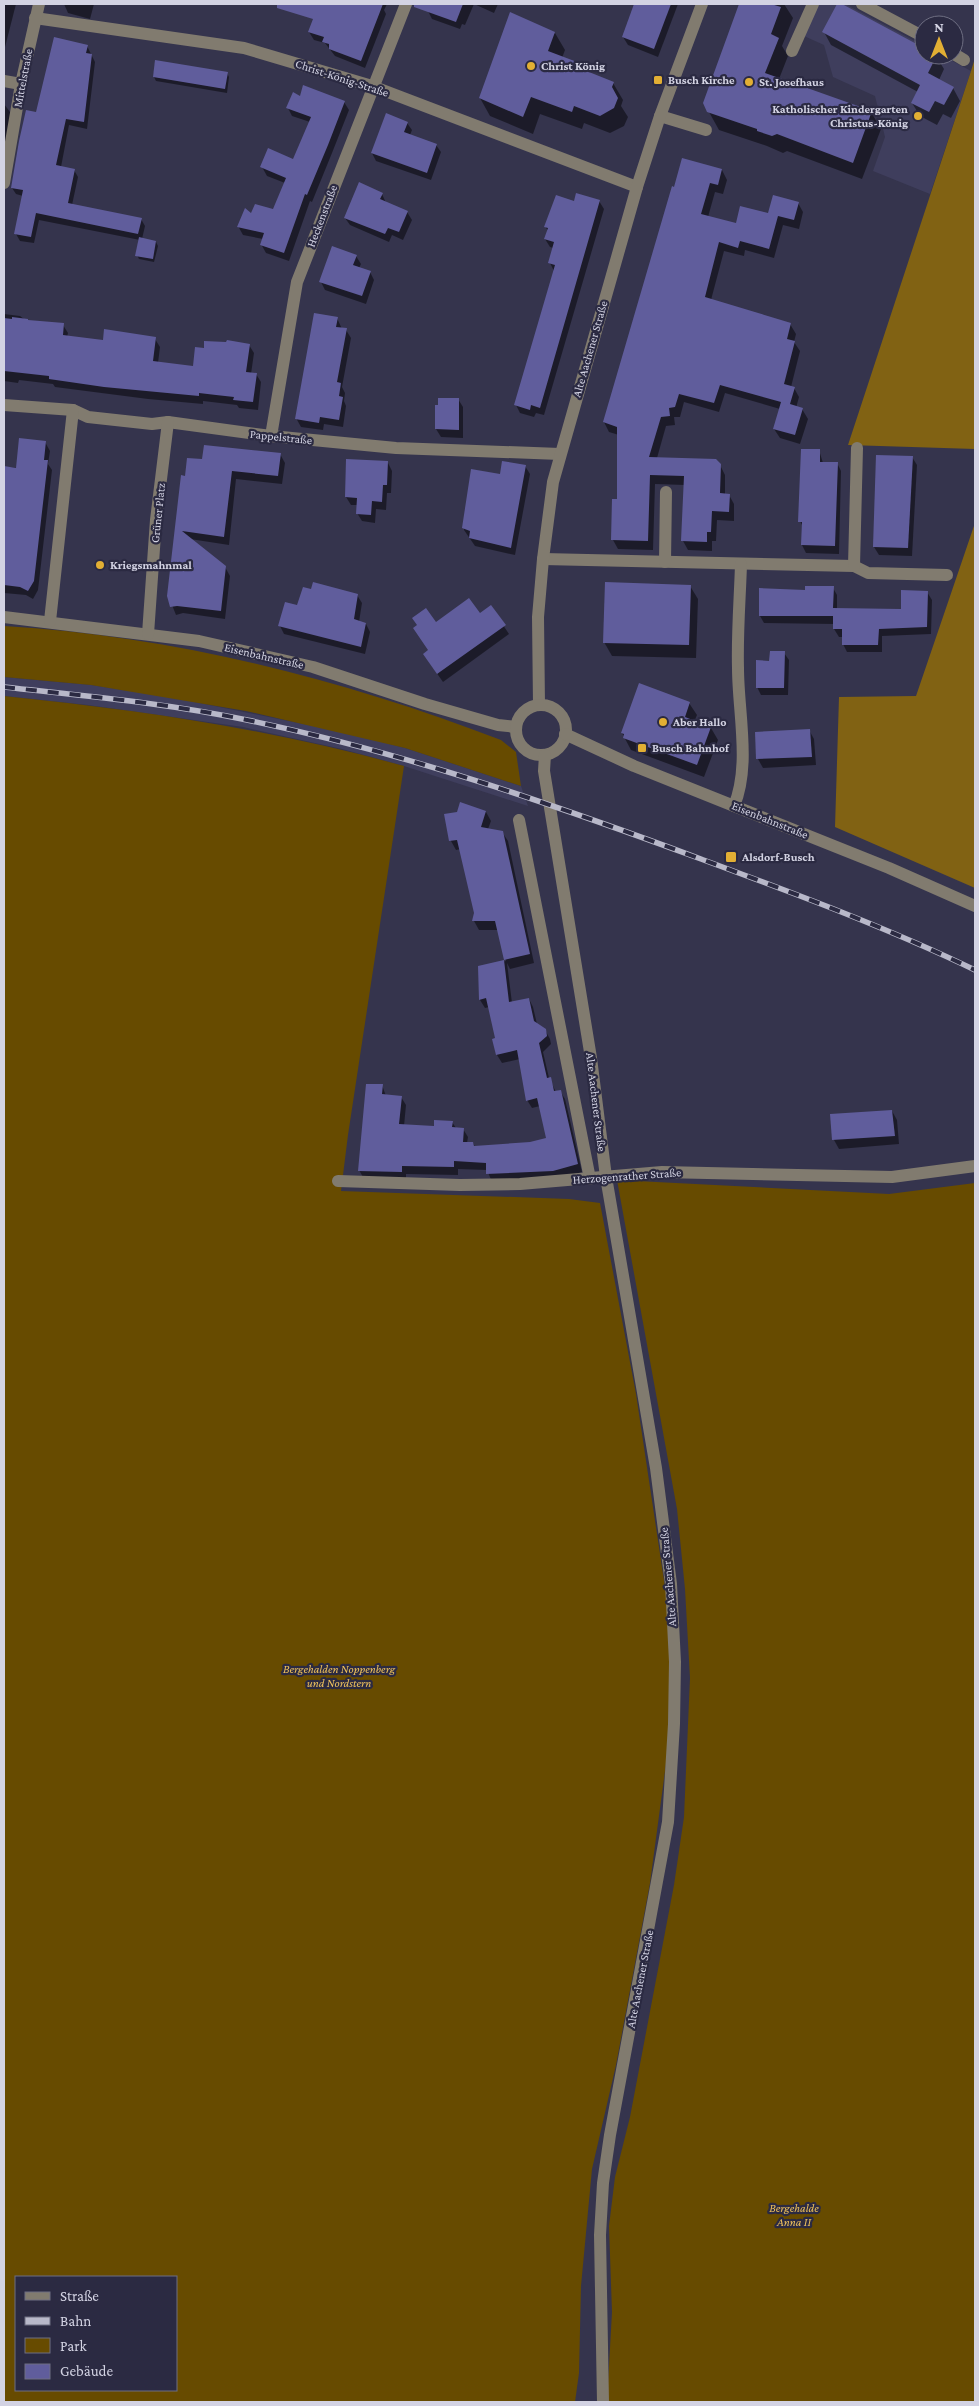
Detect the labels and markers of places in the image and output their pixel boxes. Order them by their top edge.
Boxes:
place label: Christ König [541,59,605,73]
marker: Christ König [525,60,537,72]
place label: Busch Kirche [668,73,735,87]
marker: Busch Kirche [652,74,664,86]
place label: St. Josefhaus [759,75,824,89]
marker: St. Josefhaus [743,76,755,88]
place label: Katholischer Kindergarten Christus-König [772,102,908,130]
marker: Katholischer Kindergarten Christus-König [912,110,924,122]
place label: Kriegsmahnmal [110,558,192,572]
marker: Kriegsmahnmal [94,559,106,571]
place label: Aber Hallo [672,715,727,729]
marker: Aber Hallo [657,716,669,728]
place label: Busch Bahnhof [652,741,730,755]
marker: Busch Bahnhof [636,742,648,754]
marker: Alsdorf-Busch [724,850,738,864]
place label: Alsdorf-Busch [741,850,815,864]

